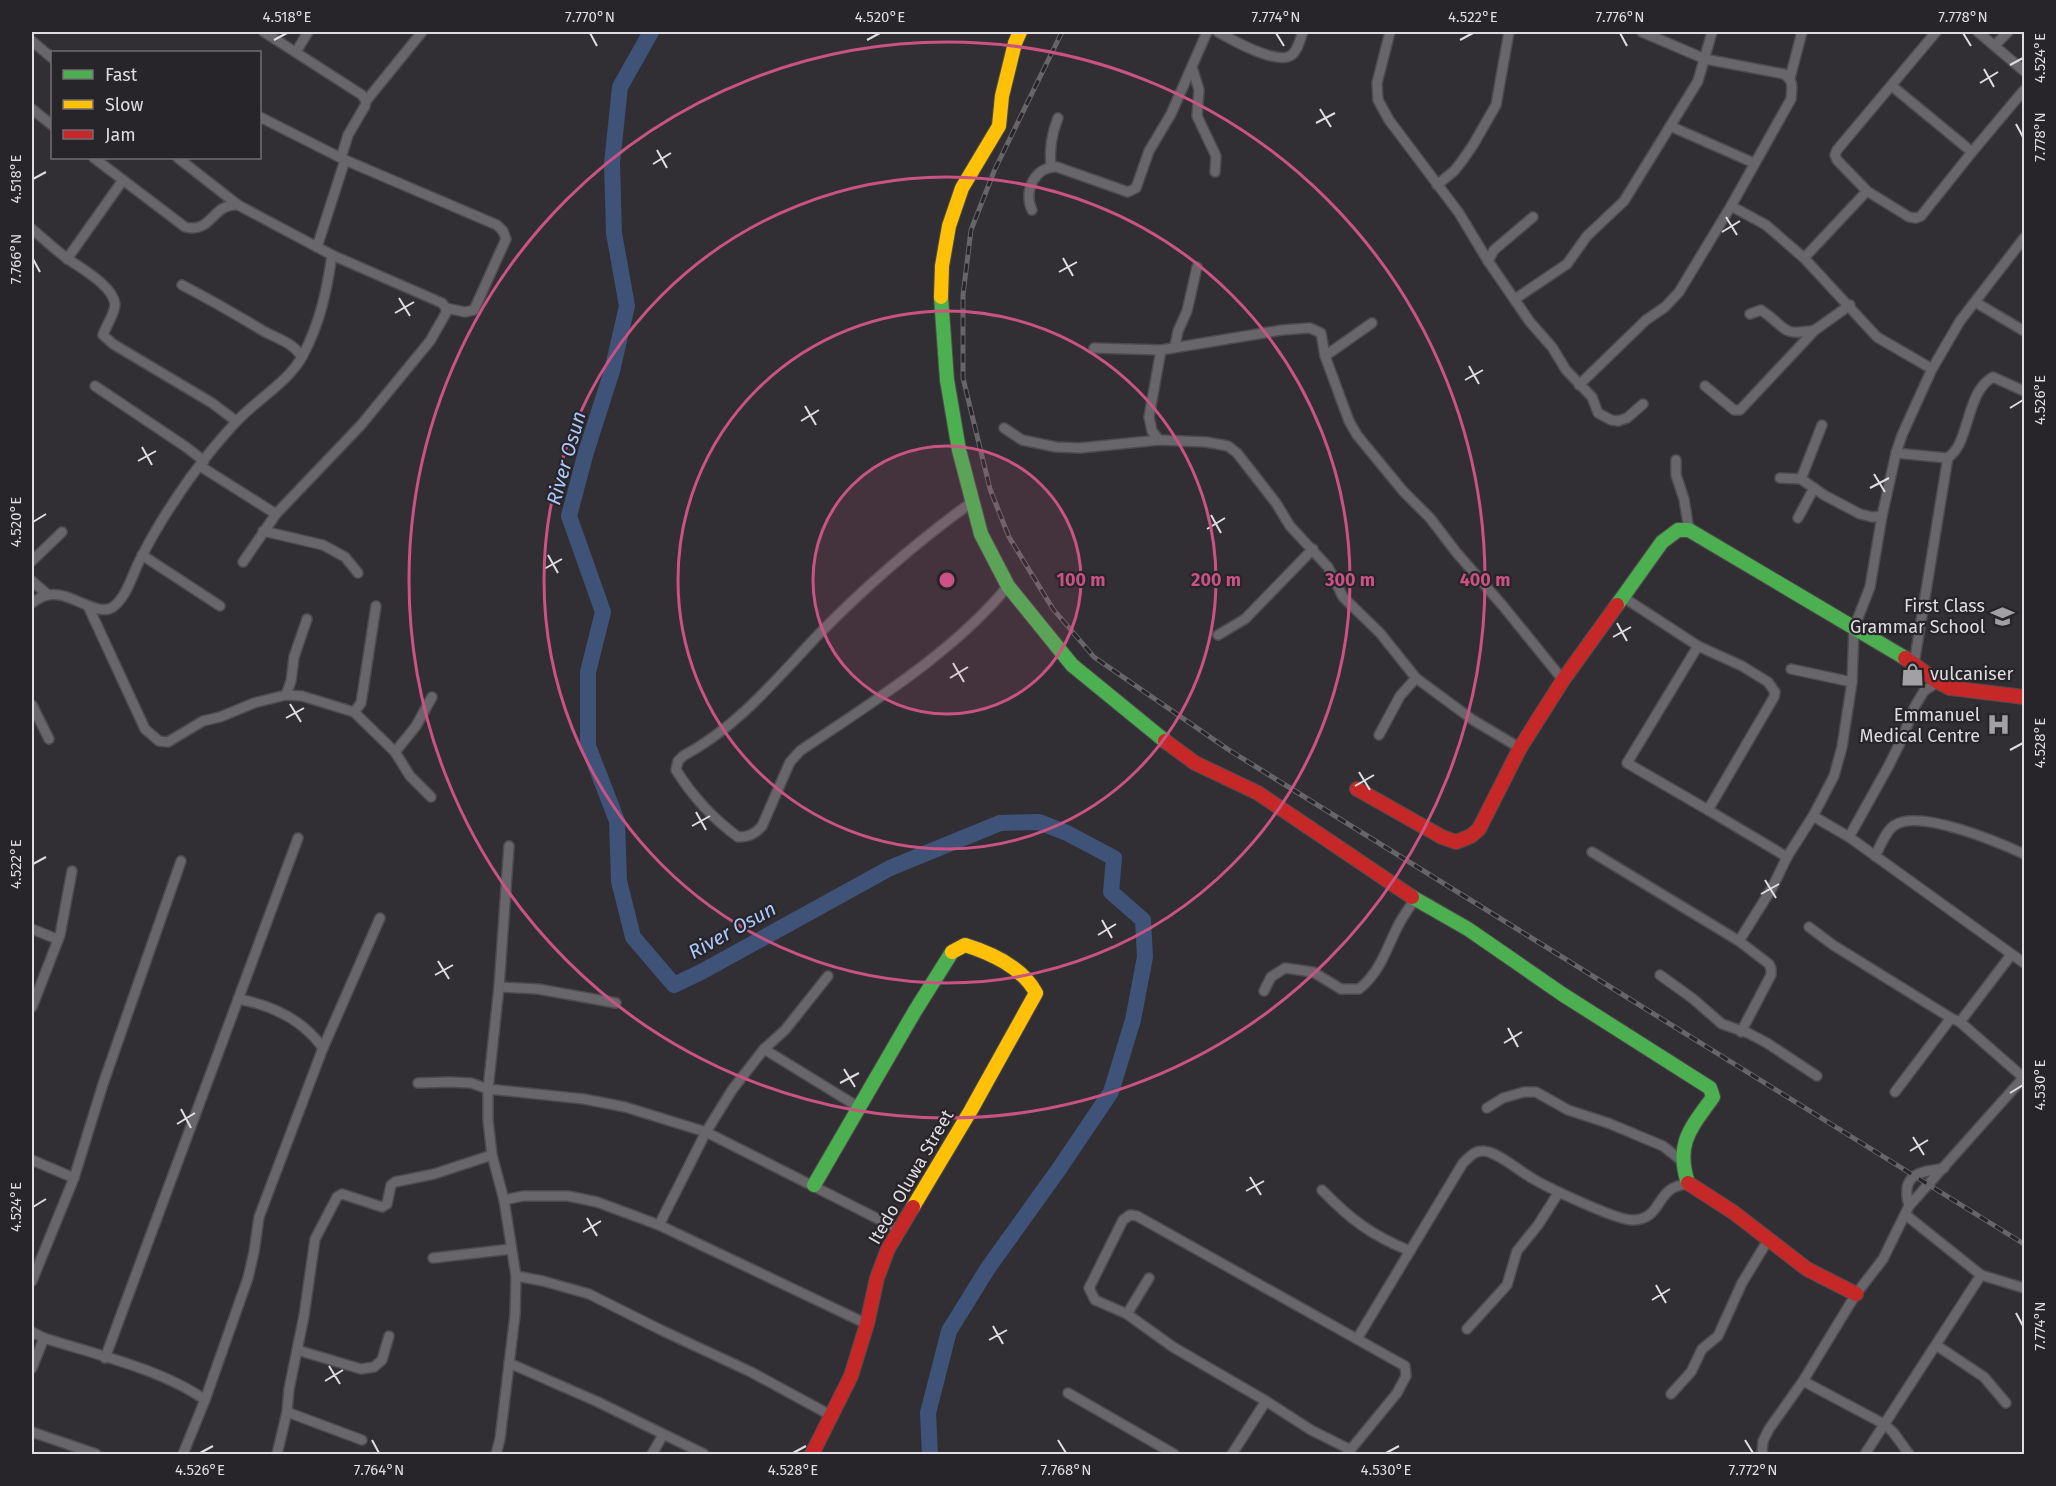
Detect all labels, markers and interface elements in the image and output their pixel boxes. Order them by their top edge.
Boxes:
text: 4.518°E [262,8,312,26]
text: 7.770°N [565,8,615,26]
text: 4.520°E [855,8,905,26]
text: 7.774°N [1251,8,1301,26]
text: 4.522°E [1448,8,1498,26]
text: 7.776°N [1595,8,1645,26]
text: 7.778°N [1938,8,1988,26]
text: 4.524°E [2031,33,2049,83]
legend [51,51,261,159]
text: Fast [105,64,138,86]
text: Slow [105,94,144,116]
text: 7.778°N [2031,112,2049,162]
text: Jam [105,124,136,146]
text: 4.518°E [7,154,25,204]
text: 7.766°N [7,234,25,284]
text: 4.526°E [2031,375,2049,425]
water label: River Osun [541,408,591,508]
text: 4.520°E [7,497,25,547]
text: 100 m [1057,569,1105,591]
text: 200 m [1191,569,1241,591]
text: 300 m [1324,569,1375,591]
text: 400 m [1460,569,1510,591]
centre of rings [937,570,957,590]
place label: First Class Grammar School [1850,595,1985,638]
school or university icon: First Class Grammar School [1990,603,2016,629]
shop icon: vulcaniser [1899,661,1925,687]
place label: vulcaniser [1930,663,2014,685]
place label: Emmanuel Medical Centre [1859,704,1980,747]
hospital icon: Emmanuel Medical Centre [1985,712,2011,738]
text: 4.528°E [2031,718,2049,768]
text: 4.522°E [7,839,25,889]
water label: River Osun [684,896,780,964]
text: 4.530°E [2031,1060,2049,1110]
street label: Itedo Oluwa Street [864,1105,959,1248]
text: 4.524°E [7,1182,25,1232]
text: 7.774°N [2031,1301,2049,1351]
text: 4.526°E [175,1461,225,1479]
text: 7.764°N [354,1461,404,1479]
text: 4.528°E [768,1461,818,1479]
text: 7.768°N [1041,1461,1091,1479]
text: 4.530°E [1361,1461,1411,1479]
text: 7.772°N [1729,1461,1777,1479]

